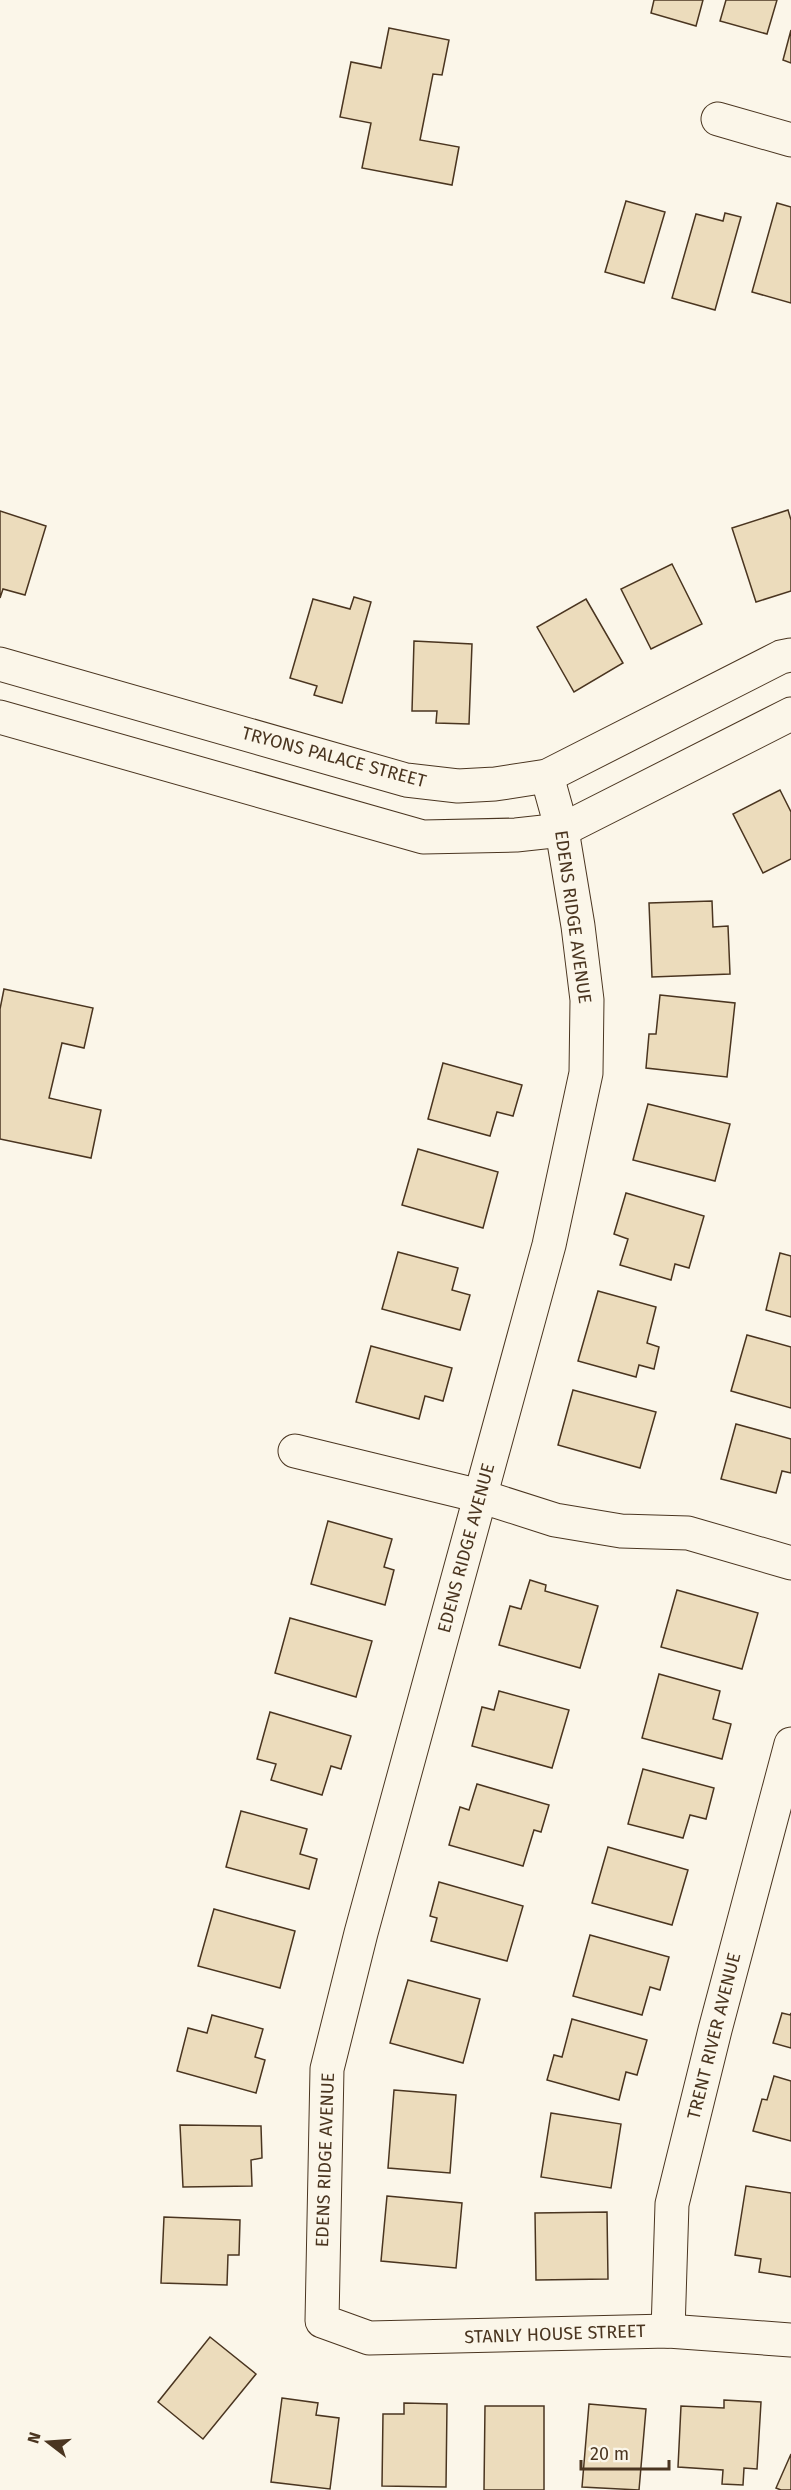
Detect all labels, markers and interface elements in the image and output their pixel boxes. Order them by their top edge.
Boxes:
street label: TRYONS PALACE STREET [239,722,429,792]
street label: EDENS RIDGE AVENUE [550,829,596,1005]
street label: EDENS RIDGE AVENUE [433,1461,499,1635]
street label: TRENT RIVER AVENUE [683,1950,745,2122]
street label: EDENS RIDGE AVENUE [311,2072,339,2248]
street label: STANLY HOUSE STREET [464,2320,647,2348]
north arrow [18,2412,78,2472]
text: N [23,2430,45,2446]
scale bar [581,2433,670,2471]
text: 20 m [590,2443,629,2465]

